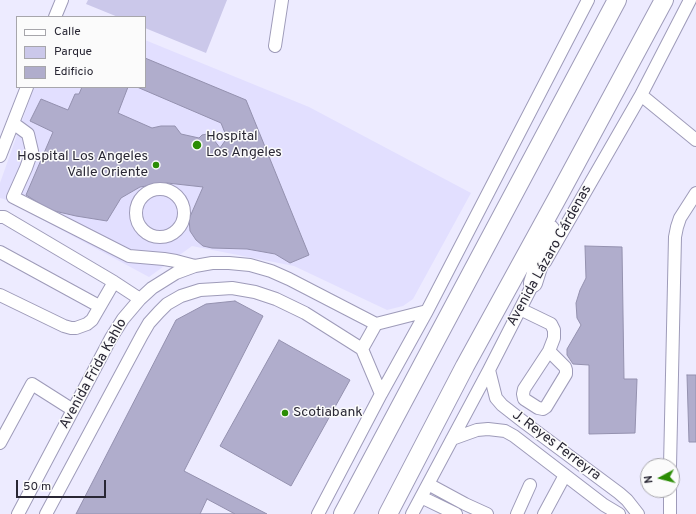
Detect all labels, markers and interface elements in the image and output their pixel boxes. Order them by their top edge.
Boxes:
legend [16,16,146,88]
text: Calle [54,24,81,40]
text: Parque [54,44,92,60]
text: Edificio [54,64,93,80]
place label: Hospital Los Angeles [206,129,282,162]
marker: Hospital Los Angeles [191,139,203,151]
place label: Hospital Los Angeles Valle Oriente [17,149,148,182]
marker: Hospital Los Angeles Valle Oriente [151,160,161,170]
street label: Avenida Lázaro Cárdenas [504,183,596,329]
street label: Avenida Frida Kahlo [57,316,131,432]
place label: Scotiabank [293,405,363,421]
street label: J. Reyes Ferreyra [508,407,604,485]
marker: Scotiabank [280,408,290,418]
north arrow [640,458,680,498]
scale bar [18,472,108,498]
text: N [642,475,657,484]
text: 50 m [23,479,51,495]

